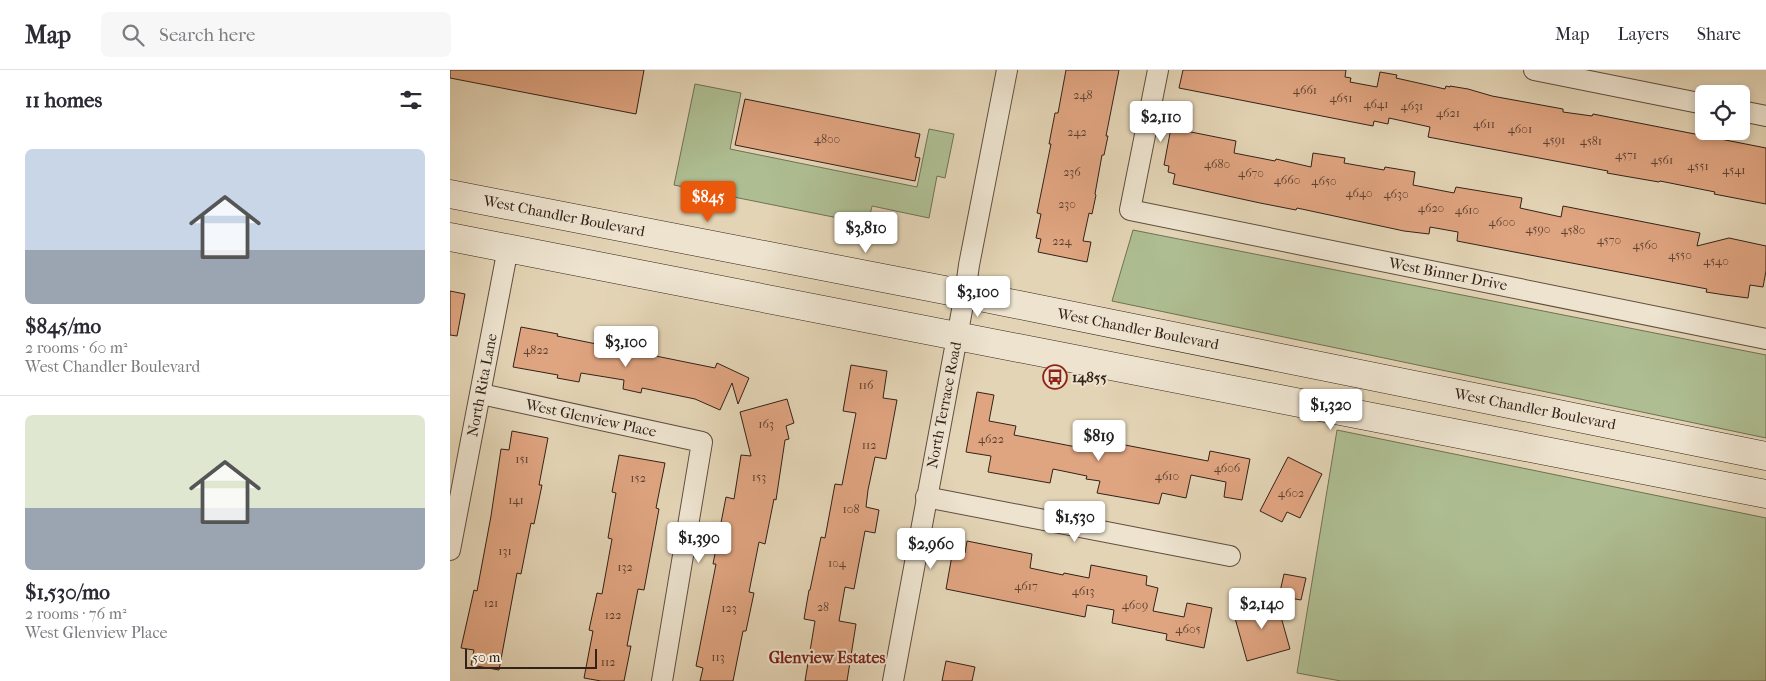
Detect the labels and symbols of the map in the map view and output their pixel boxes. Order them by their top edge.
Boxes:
house number: 4661 [1293,83,1317,97]
house number: 248 [1073,88,1093,102]
house number: 4651 [1329,91,1353,105]
house number: 4641 [1364,97,1388,111]
house number: 4631 [1401,99,1423,113]
pin: $2,110 [1120,100,1202,143]
house number: 4621 [1436,106,1460,120]
house number: 4611 [1473,117,1495,131]
house number: 4601 [1508,122,1532,136]
house number: 242 [1067,125,1087,139]
house number: 4800 [814,132,840,146]
house number: 4591 [1543,133,1565,147]
house number: 4581 [1580,134,1602,148]
house number: 4571 [1615,148,1637,162]
house number: 4561 [1651,153,1673,167]
house number: 4680 [1204,157,1230,171]
house number: 4551 [1687,159,1709,173]
house number: 4541 [1722,163,1746,177]
house number: 236 [1063,165,1081,179]
house number: 4670 [1238,166,1264,180]
house number: 4660 [1274,173,1300,187]
house number: 4650 [1311,174,1337,188]
pin: $845 [678,180,738,223]
house number: 4640 [1345,186,1373,200]
house number: 4630 [1383,187,1409,201]
street label: West Chandler Boulevard [481,191,647,241]
house number: 230 [1058,197,1076,211]
house number: 4620 [1418,201,1444,215]
house number: 4610 [1455,203,1479,217]
pin: $3,810 [825,212,907,254]
house number: 4600 [1489,215,1515,229]
house number: 4590 [1526,222,1550,236]
house number: 4580 [1561,223,1585,237]
house number: 4570 [1597,233,1621,247]
house number: 224 [1052,234,1073,248]
house number: 4560 [1632,238,1658,252]
house number: 4550 [1668,248,1692,262]
street label: West Binner Drive [1386,253,1509,294]
house number: 4540 [1703,254,1729,268]
pin: $3,100 [937,276,1019,318]
street label: West Chandler Boulevard [1055,304,1221,354]
pin: $3,100 [585,326,667,368]
street label: North Rita Lane [463,331,501,438]
street label: North Terrace Road [923,339,965,470]
house number: 4822 [523,343,549,357]
bus stop icon: 14855 [1042,364,1068,390]
place label: 14855 [1072,368,1107,386]
house number: 116 [858,378,874,392]
street label: West Chandler Boulevard [1452,384,1618,434]
pin: $1,320 [1290,388,1372,431]
street label: West Glenview Place [523,395,659,441]
house number: 163 [758,417,774,431]
pin: $819 [1069,420,1129,462]
house number: 4622 [978,432,1004,446]
house number: 112 [862,438,876,452]
house number: 151 [515,452,529,466]
house number: 4606 [1214,461,1241,475]
house number: 4610 [1155,469,1179,483]
house number: 153 [752,470,766,484]
house number: 152 [630,471,646,485]
house number: 4602 [1278,486,1304,500]
house number: 141 [508,493,524,507]
pin: $1,530 [1034,500,1116,543]
house number: 108 [843,502,859,516]
pin: $1,390 [658,522,740,564]
pin: $2,960 [890,528,972,570]
house number: 131 [498,544,512,558]
house number: 104 [828,556,847,570]
house number: 132 [617,560,633,574]
house number: 4617 [1014,579,1038,593]
house number: 4613 [1072,584,1094,598]
pin: $2,140 [1221,588,1303,630]
house number: 121 [484,596,498,610]
house number: 4609 [1122,598,1148,612]
house number: 28 [817,600,829,614]
house number: 123 [721,601,737,615]
house number: 122 [605,608,621,622]
house number: 4605 [1175,622,1201,636]
scale bar [465,646,598,669]
district label: Glenview Estates [769,648,885,667]
house number: 113 [711,650,725,664]
house number: 112 [601,655,615,669]

